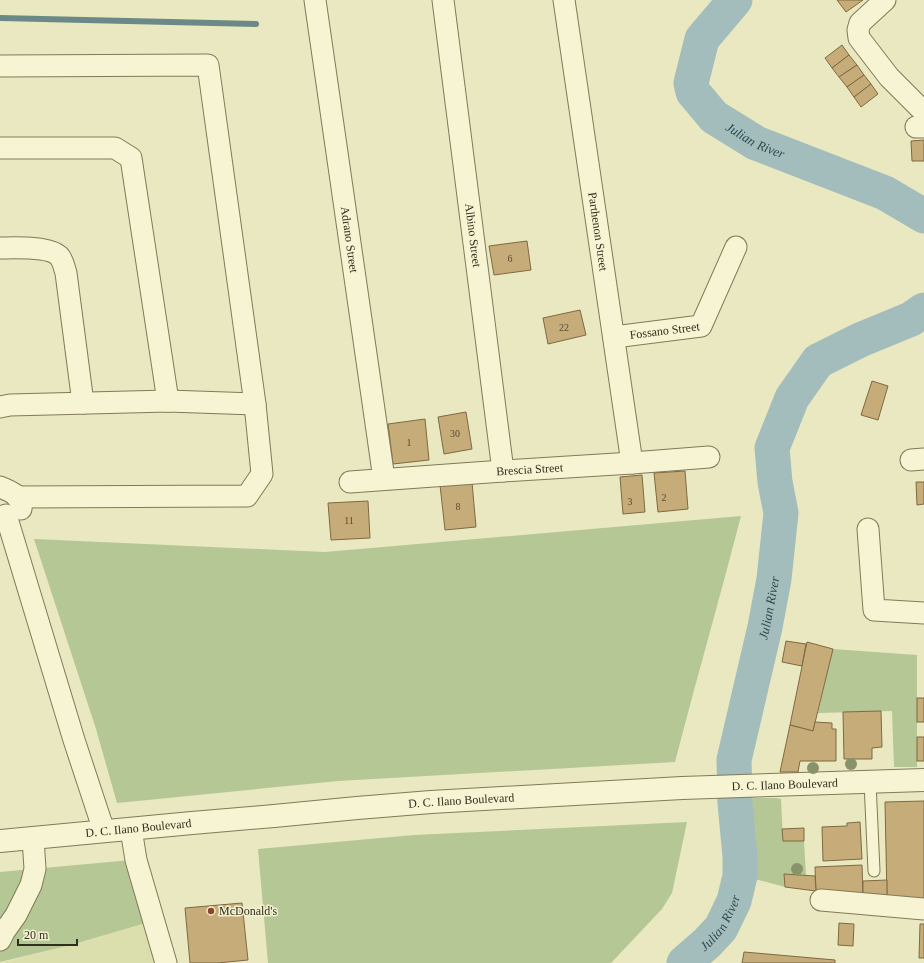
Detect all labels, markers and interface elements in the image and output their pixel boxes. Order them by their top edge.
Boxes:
water label: Julian River [723,119,788,162]
street label: Parthenon Street [585,191,611,273]
street label: Albino Street [462,202,484,269]
street label: Adrano Street [338,205,361,274]
house number: 6 [508,253,513,264]
street label: Fossano Street [629,319,701,342]
house number: 22 [559,322,569,333]
house number: 30 [450,428,460,439]
house number: 1 [407,437,412,448]
street label: Brescia Street [496,460,564,478]
house number: 2 [662,492,667,503]
house number: 3 [628,496,633,507]
house number: 8 [456,501,461,512]
house number: 11 [344,515,354,526]
water label: Julian River [755,575,782,641]
street label: D. C. Ilano Boulevard [731,776,838,793]
street label: D. C. Ilano Boulevard [408,790,515,811]
street label: D. C. Ilano Boulevard [85,816,192,840]
water label: Julian River [697,893,743,954]
place label: McDonald's [219,904,277,918]
marker: McDonald's [206,906,216,916]
scale bar [18,921,77,947]
text: 20 m [24,928,49,942]

